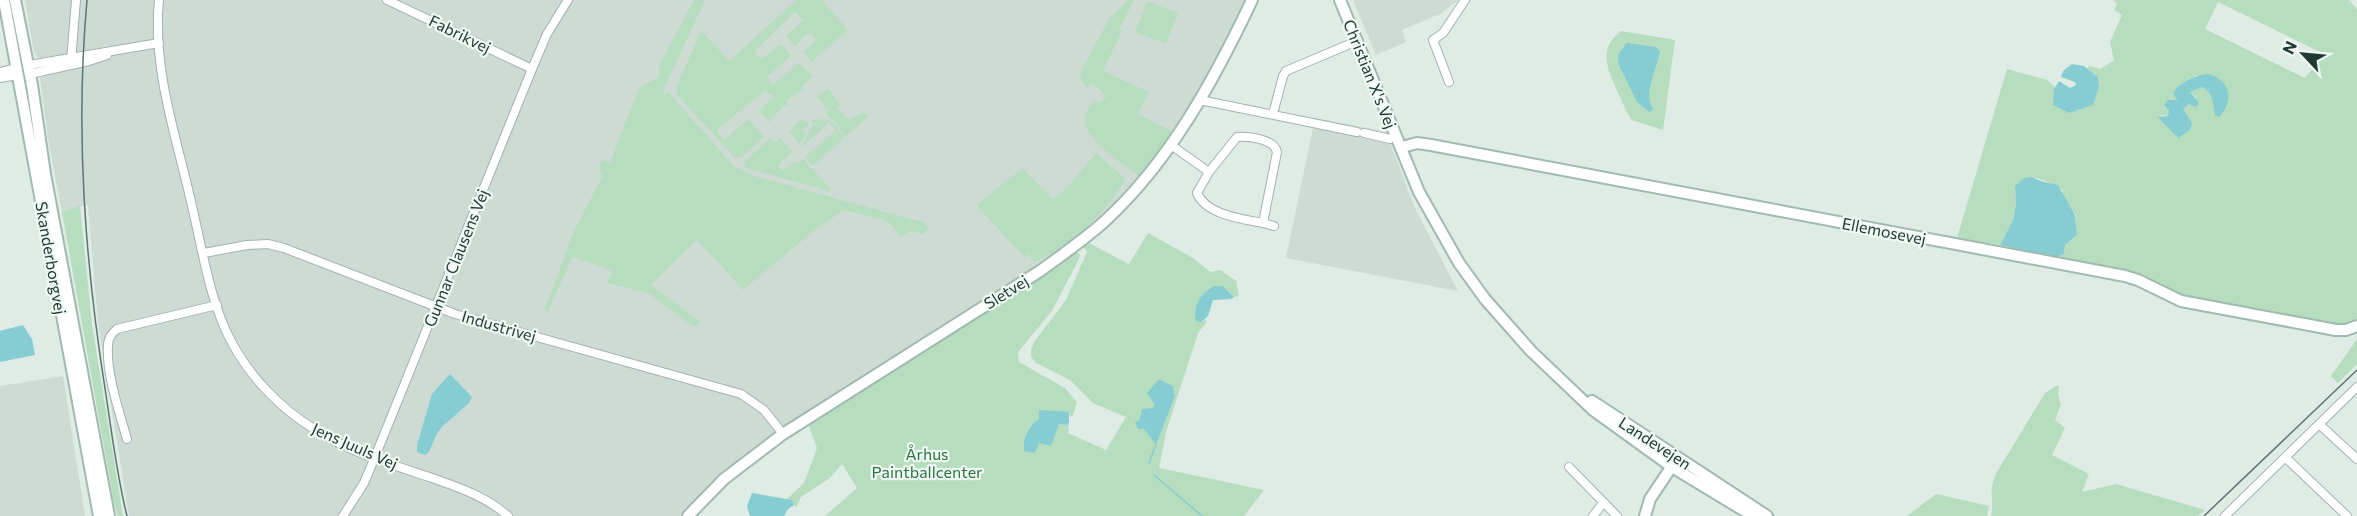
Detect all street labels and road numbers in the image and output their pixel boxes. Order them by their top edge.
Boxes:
street label: Fabrikvej [426,10,494,57]
street label: Christian X's Vej [1340,16,1401,131]
street label: Gunnar Clausens Vej [419,186,492,329]
street label: Skanderborgvej [32,200,71,316]
street label: Ellemosevej [1840,213,1928,248]
street label: Sletvej [980,271,1031,313]
street label: Industrivej [460,306,539,345]
street label: Landevejen [1616,412,1695,473]
street label: Jens Juuls Vej [309,418,401,473]

